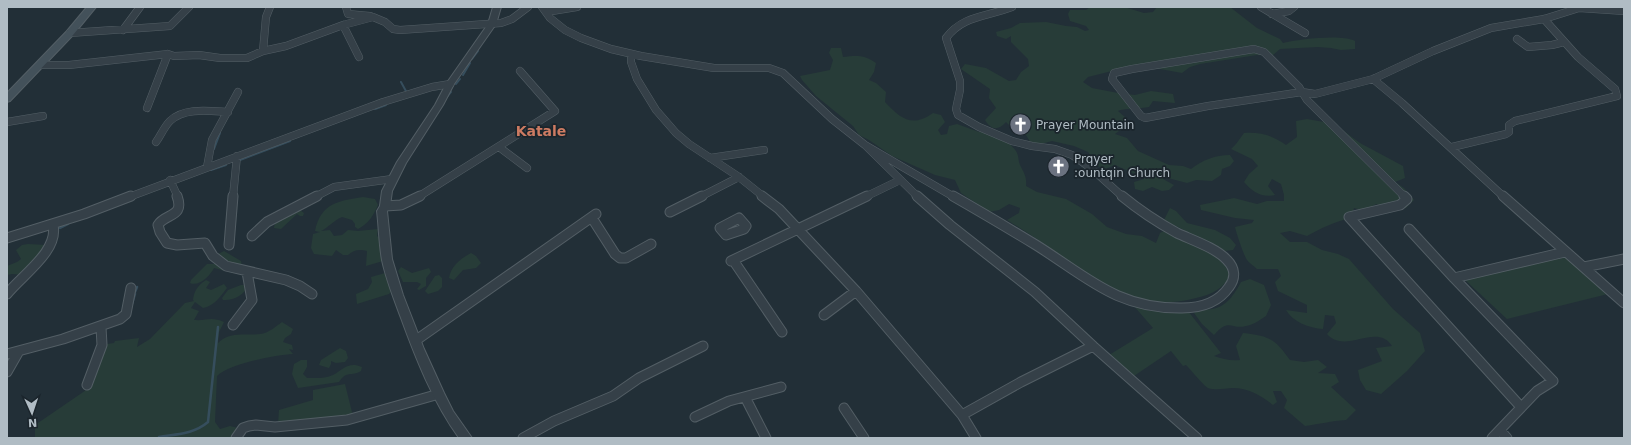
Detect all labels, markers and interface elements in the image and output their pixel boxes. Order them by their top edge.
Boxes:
church icon: Prayer Mountain [1008,112,1034,138]
place label: Prayer Mountain [1036,118,1134,132]
district label: Katale [516,123,566,139]
place label: Prqyer :ountqin Church [1074,152,1170,180]
church icon: Prqyer :ountqin Church [1046,153,1072,179]
north arrow [12,393,52,433]
text: N [28,416,37,429]

